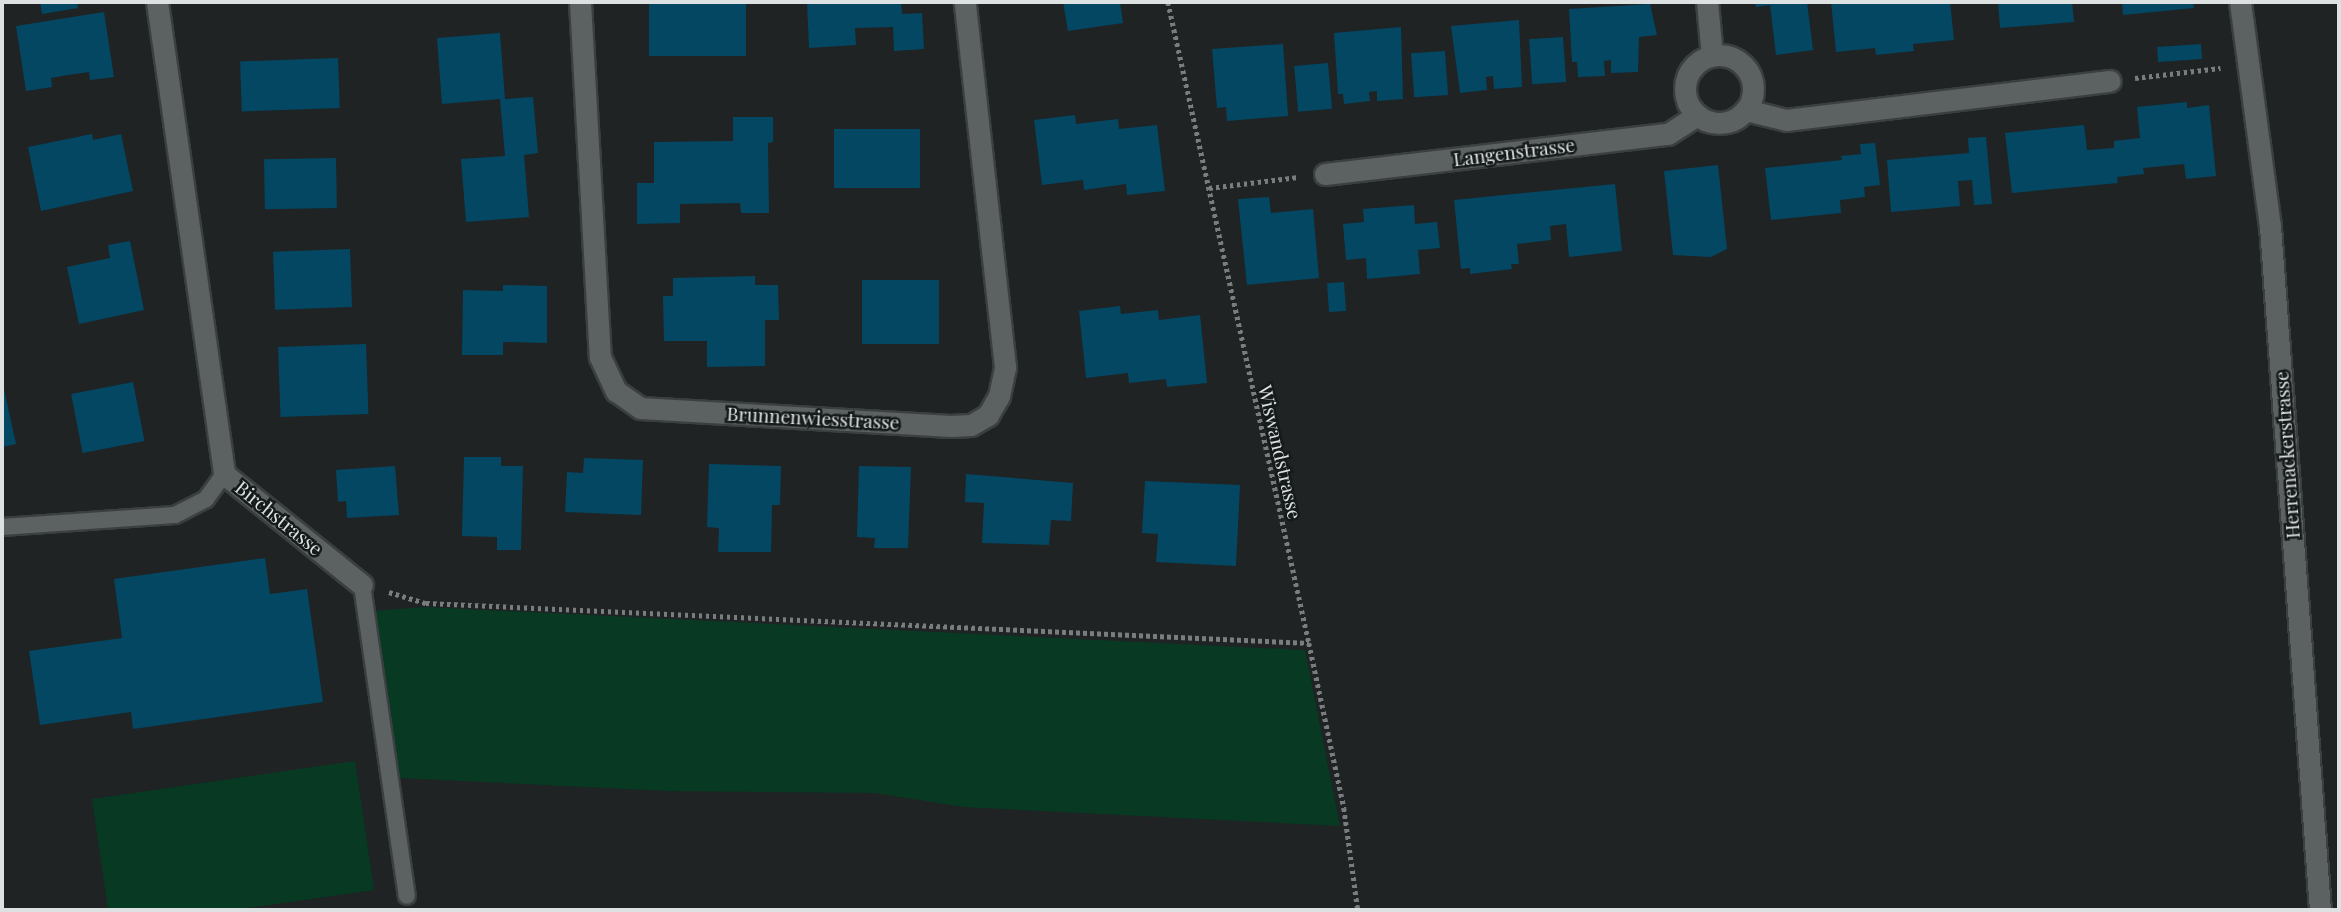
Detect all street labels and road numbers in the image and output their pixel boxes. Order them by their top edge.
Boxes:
street label: Langenstrasse [1452,133,1576,171]
street label: Herrenackerstrasse [2270,371,2304,539]
street label: Wiswandstrasse [1253,383,1307,521]
street label: Brunnenwiesstrasse [726,402,900,434]
street label: Birchstrasse [231,476,327,560]

